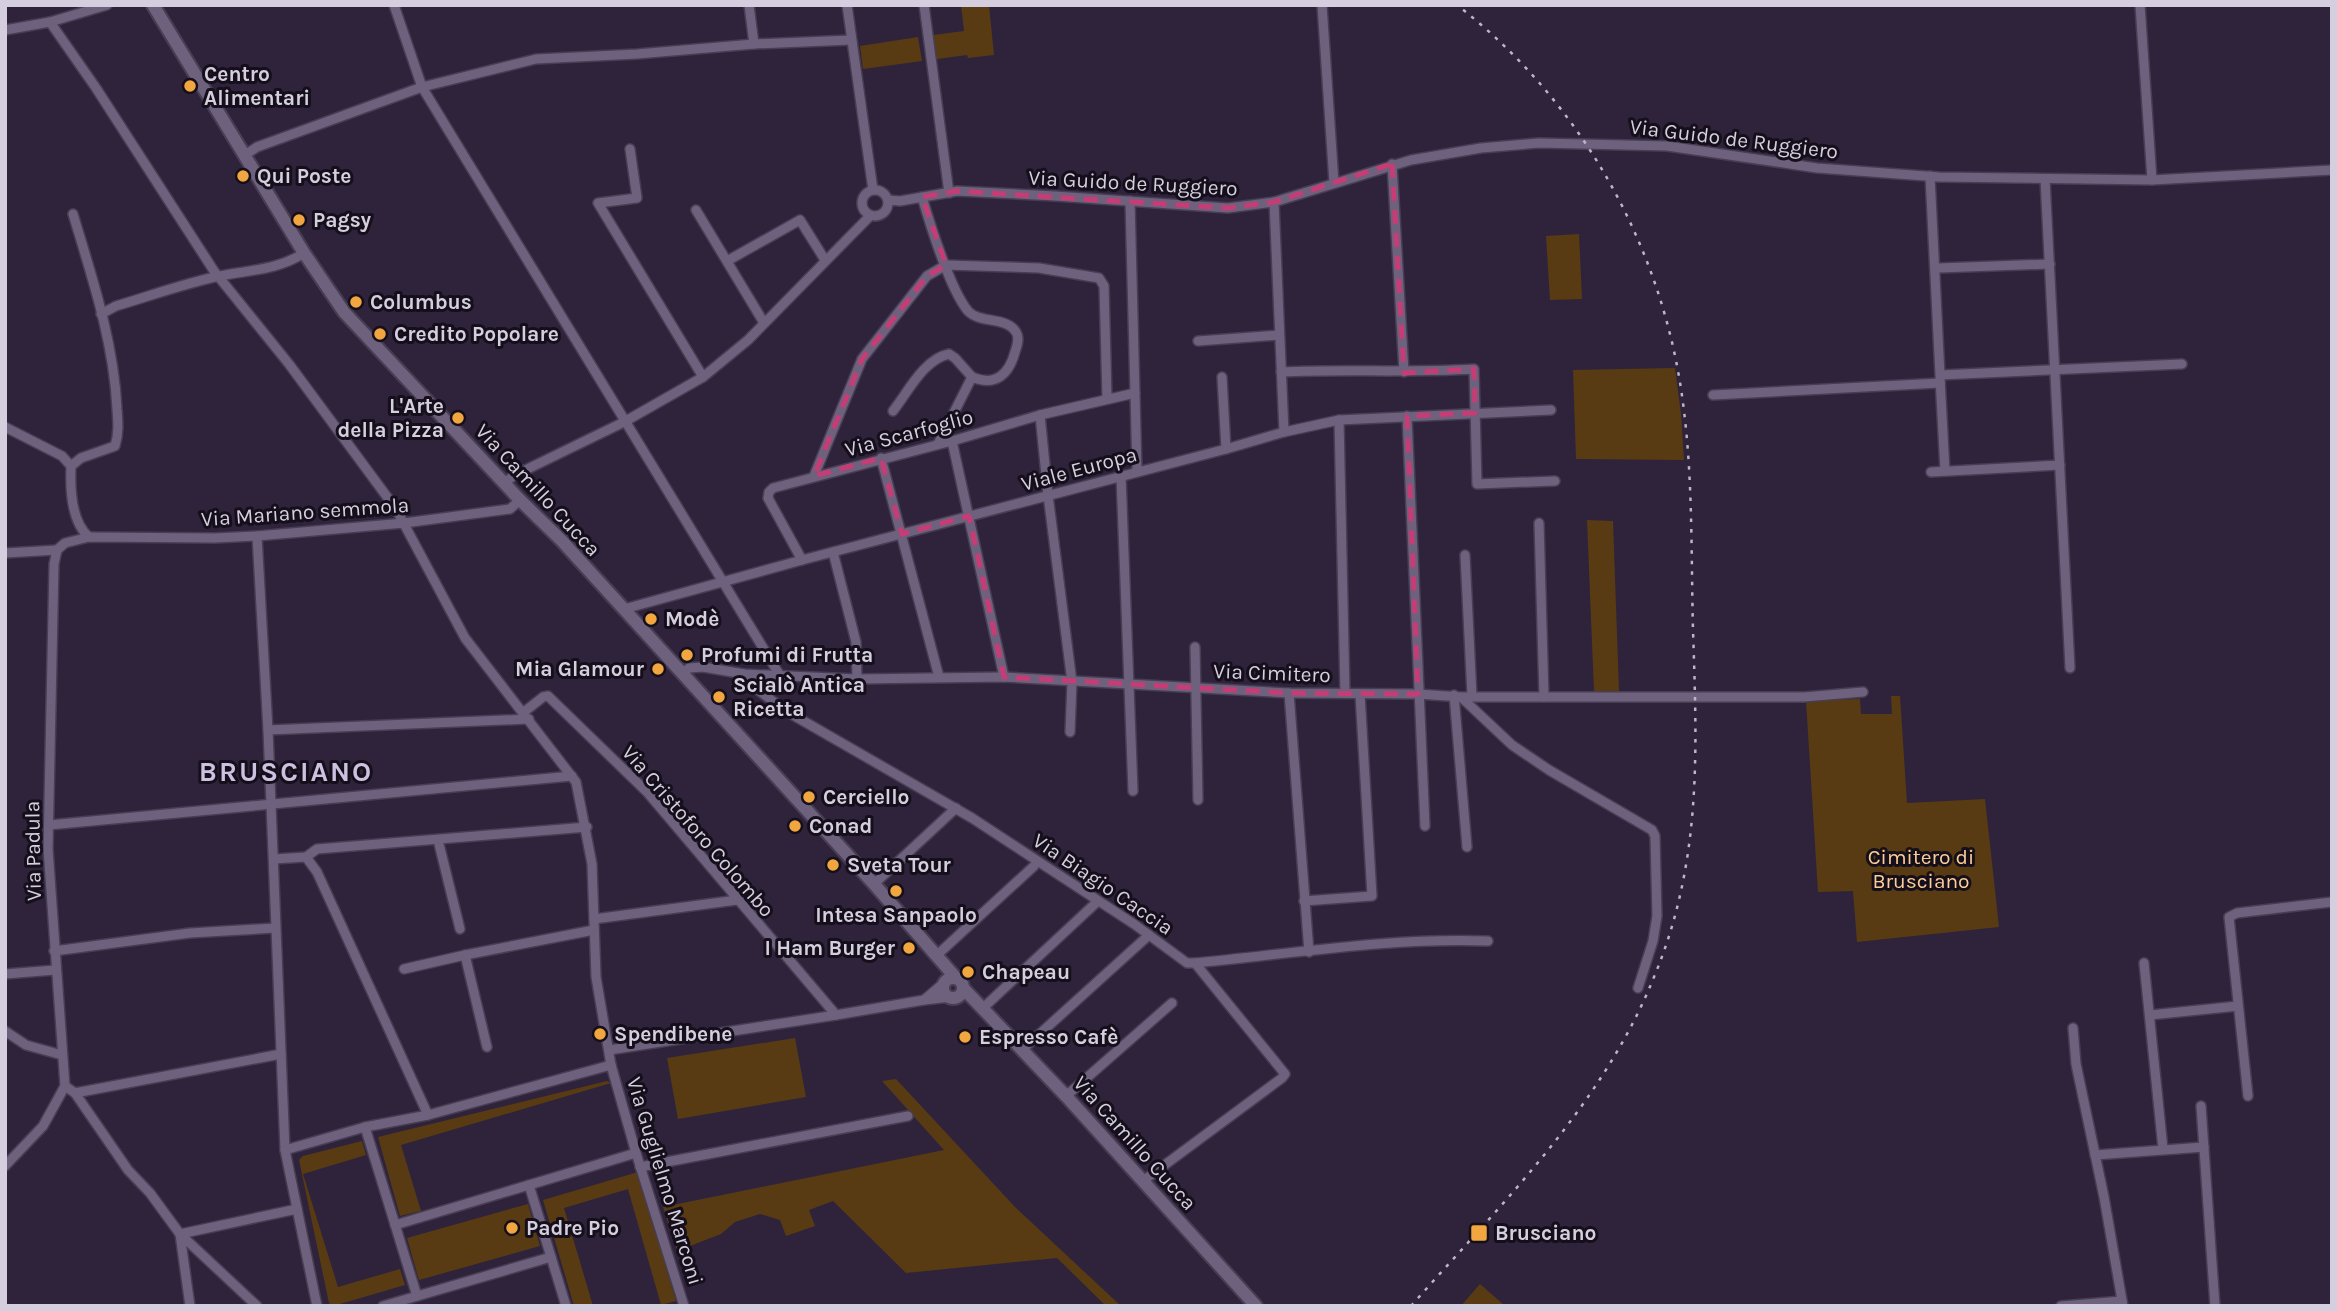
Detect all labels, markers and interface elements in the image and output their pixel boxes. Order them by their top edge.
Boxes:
place label: Centro Alimentari [204,62,310,110]
marker: Centro Alimentari [182,78,198,94]
street label: Via Guido de Ruggiero [1628,114,1840,164]
place label: Qui Poste [257,164,351,188]
street label: Via Guido de Ruggiero [1028,166,1238,200]
marker: Qui Poste [235,168,251,184]
place label: Pagsy [313,208,371,232]
marker: Pagsy [291,212,307,228]
place label: Columbus [370,290,472,314]
marker: Columbus [348,294,364,310]
place label: Credito Popolare [394,322,559,346]
marker: Credito Popolare [372,326,388,342]
place label: L'Arte della Pizza [337,394,444,442]
street label: Via Scarfoglio [842,404,976,462]
marker: L'Arte della Pizza [450,410,466,426]
street label: Via Camillo Cucca [471,419,605,561]
street label: Viale Europa [1019,442,1139,496]
street label: Via Mariano semmola [200,493,410,531]
place label: Modè [665,607,719,631]
marker: Modè [643,611,659,627]
place label: Profumi di Frutta [701,643,873,667]
marker: Profumi di Frutta [679,647,695,663]
place label: Mia Glamour [515,657,645,681]
street label: Via Cimitero [1213,659,1331,687]
marker: Mia Glamour [650,661,666,677]
place label: Scialò Antica Ricetta [733,673,865,721]
marker: Scialò Antica Ricetta [711,689,727,705]
street label: Via Cristoforo Colombo [617,740,779,922]
district label: BRUSCIANO [199,755,373,788]
place label: Cerciello [823,785,910,809]
marker: Cerciello [801,789,817,805]
street label: Via Padula [20,801,46,901]
place label: Conad [809,814,872,838]
marker: Conad [787,818,803,834]
street label: Via Biagio Caccia [1028,828,1178,940]
park label: Cimitero di Brusciano [1868,845,1974,893]
place label: Sveta Tour [847,853,952,877]
marker: Sveta Tour [825,857,841,873]
marker: Intesa Sanpaolo [888,883,904,899]
place label: Intesa Sanpaolo [815,903,977,927]
place label: I Ham Burger [765,936,896,960]
marker: I Ham Burger [901,940,917,956]
place label: Chapeau [982,960,1070,984]
marker: Chapeau [960,964,976,980]
place label: Spendibene [614,1022,732,1046]
place label: Espresso Cafè [979,1025,1118,1049]
marker: Spendibene [592,1026,608,1042]
marker: Espresso Cafè [957,1029,973,1045]
street label: Via Camillo Cucca [1069,1071,1201,1215]
street label: Via Guglielmo Marconi [622,1074,708,1288]
place label: Padre Pio [526,1216,619,1240]
marker: Padre Pio [504,1220,520,1236]
place label: Brusciano [1495,1221,1596,1245]
marker: Brusciano [1469,1223,1489,1243]

